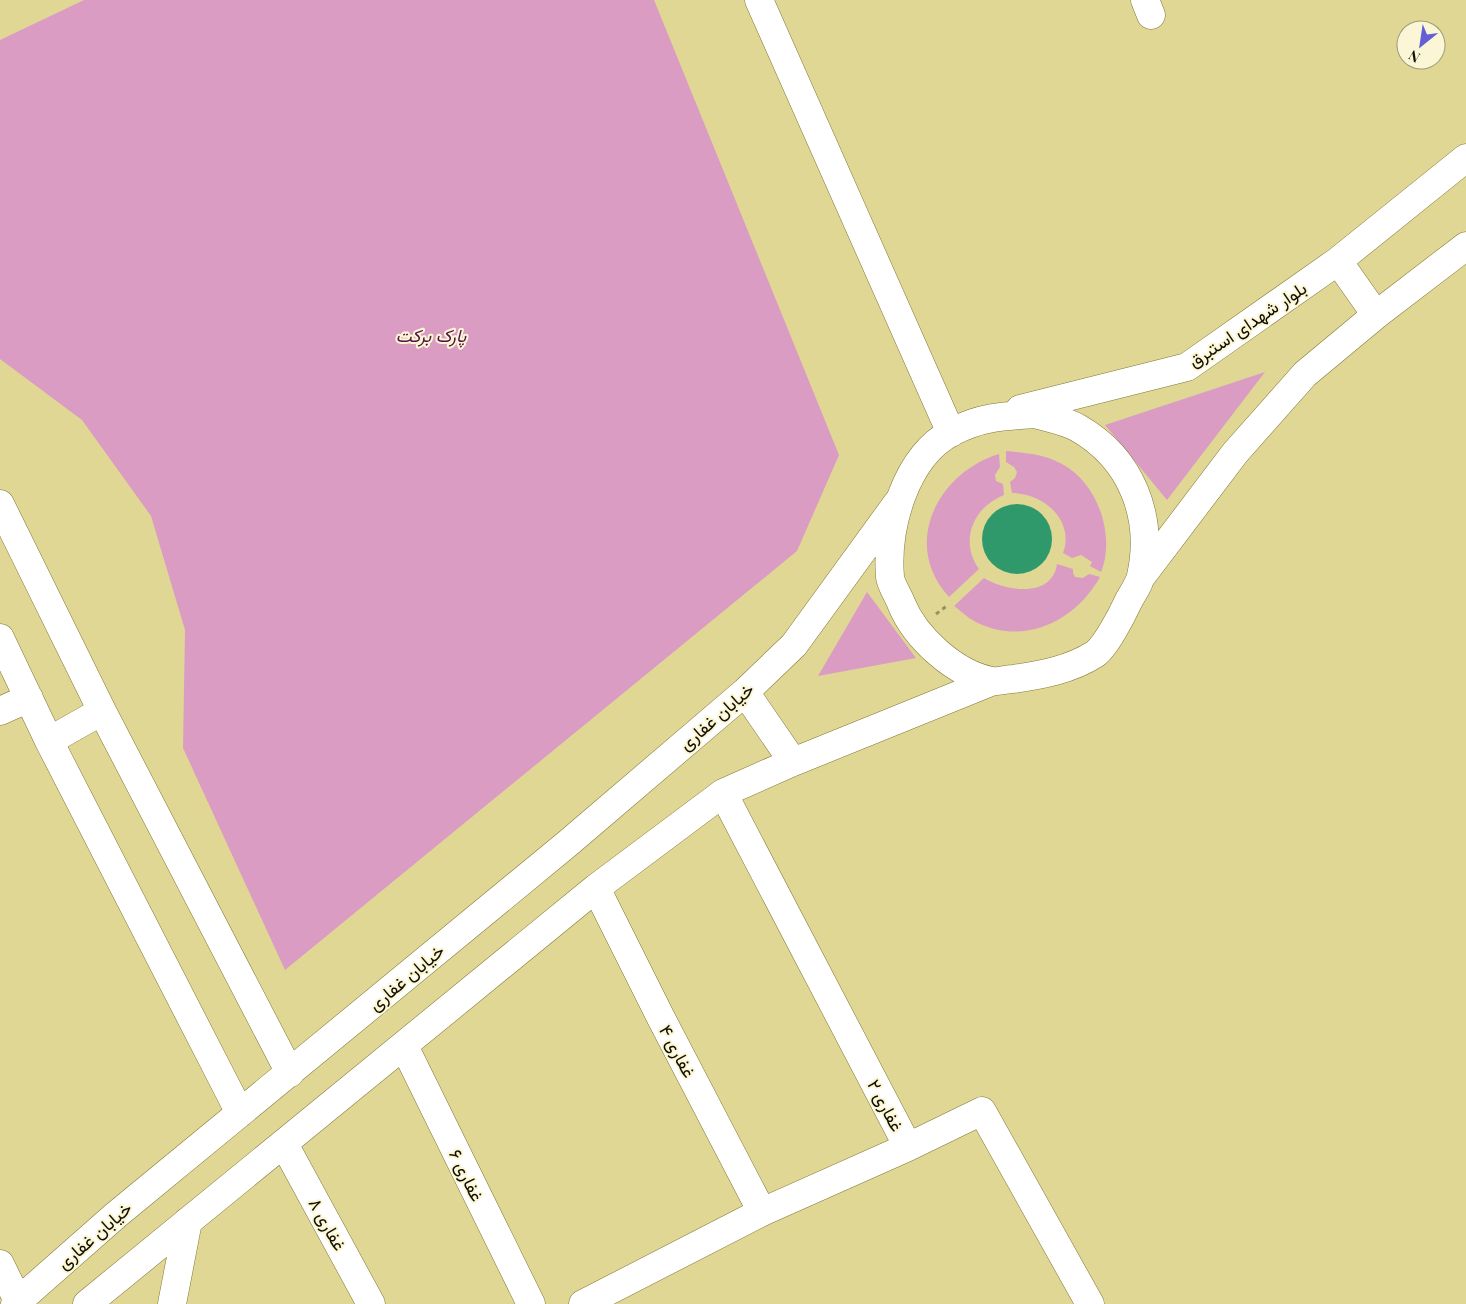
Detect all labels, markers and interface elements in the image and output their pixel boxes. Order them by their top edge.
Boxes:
north arrow [1396,20,1446,70]
text: N [1405,46,1423,67]
street label: بلوار شهدای استبرق [1183,275,1311,373]
park label: پارک برکت [396,323,467,348]
street label: خیابان غفاری [673,677,759,755]
street label: خیابان غفاری [363,938,449,1016]
street label: غفاری ۴ [654,1020,702,1082]
street label: غفاری ۲ [862,1075,910,1135]
street label: غفاری ۶ [444,1145,490,1205]
street label: غفاری ۸ [304,1193,352,1255]
street label: خیابان غفاری [51,1196,137,1274]

